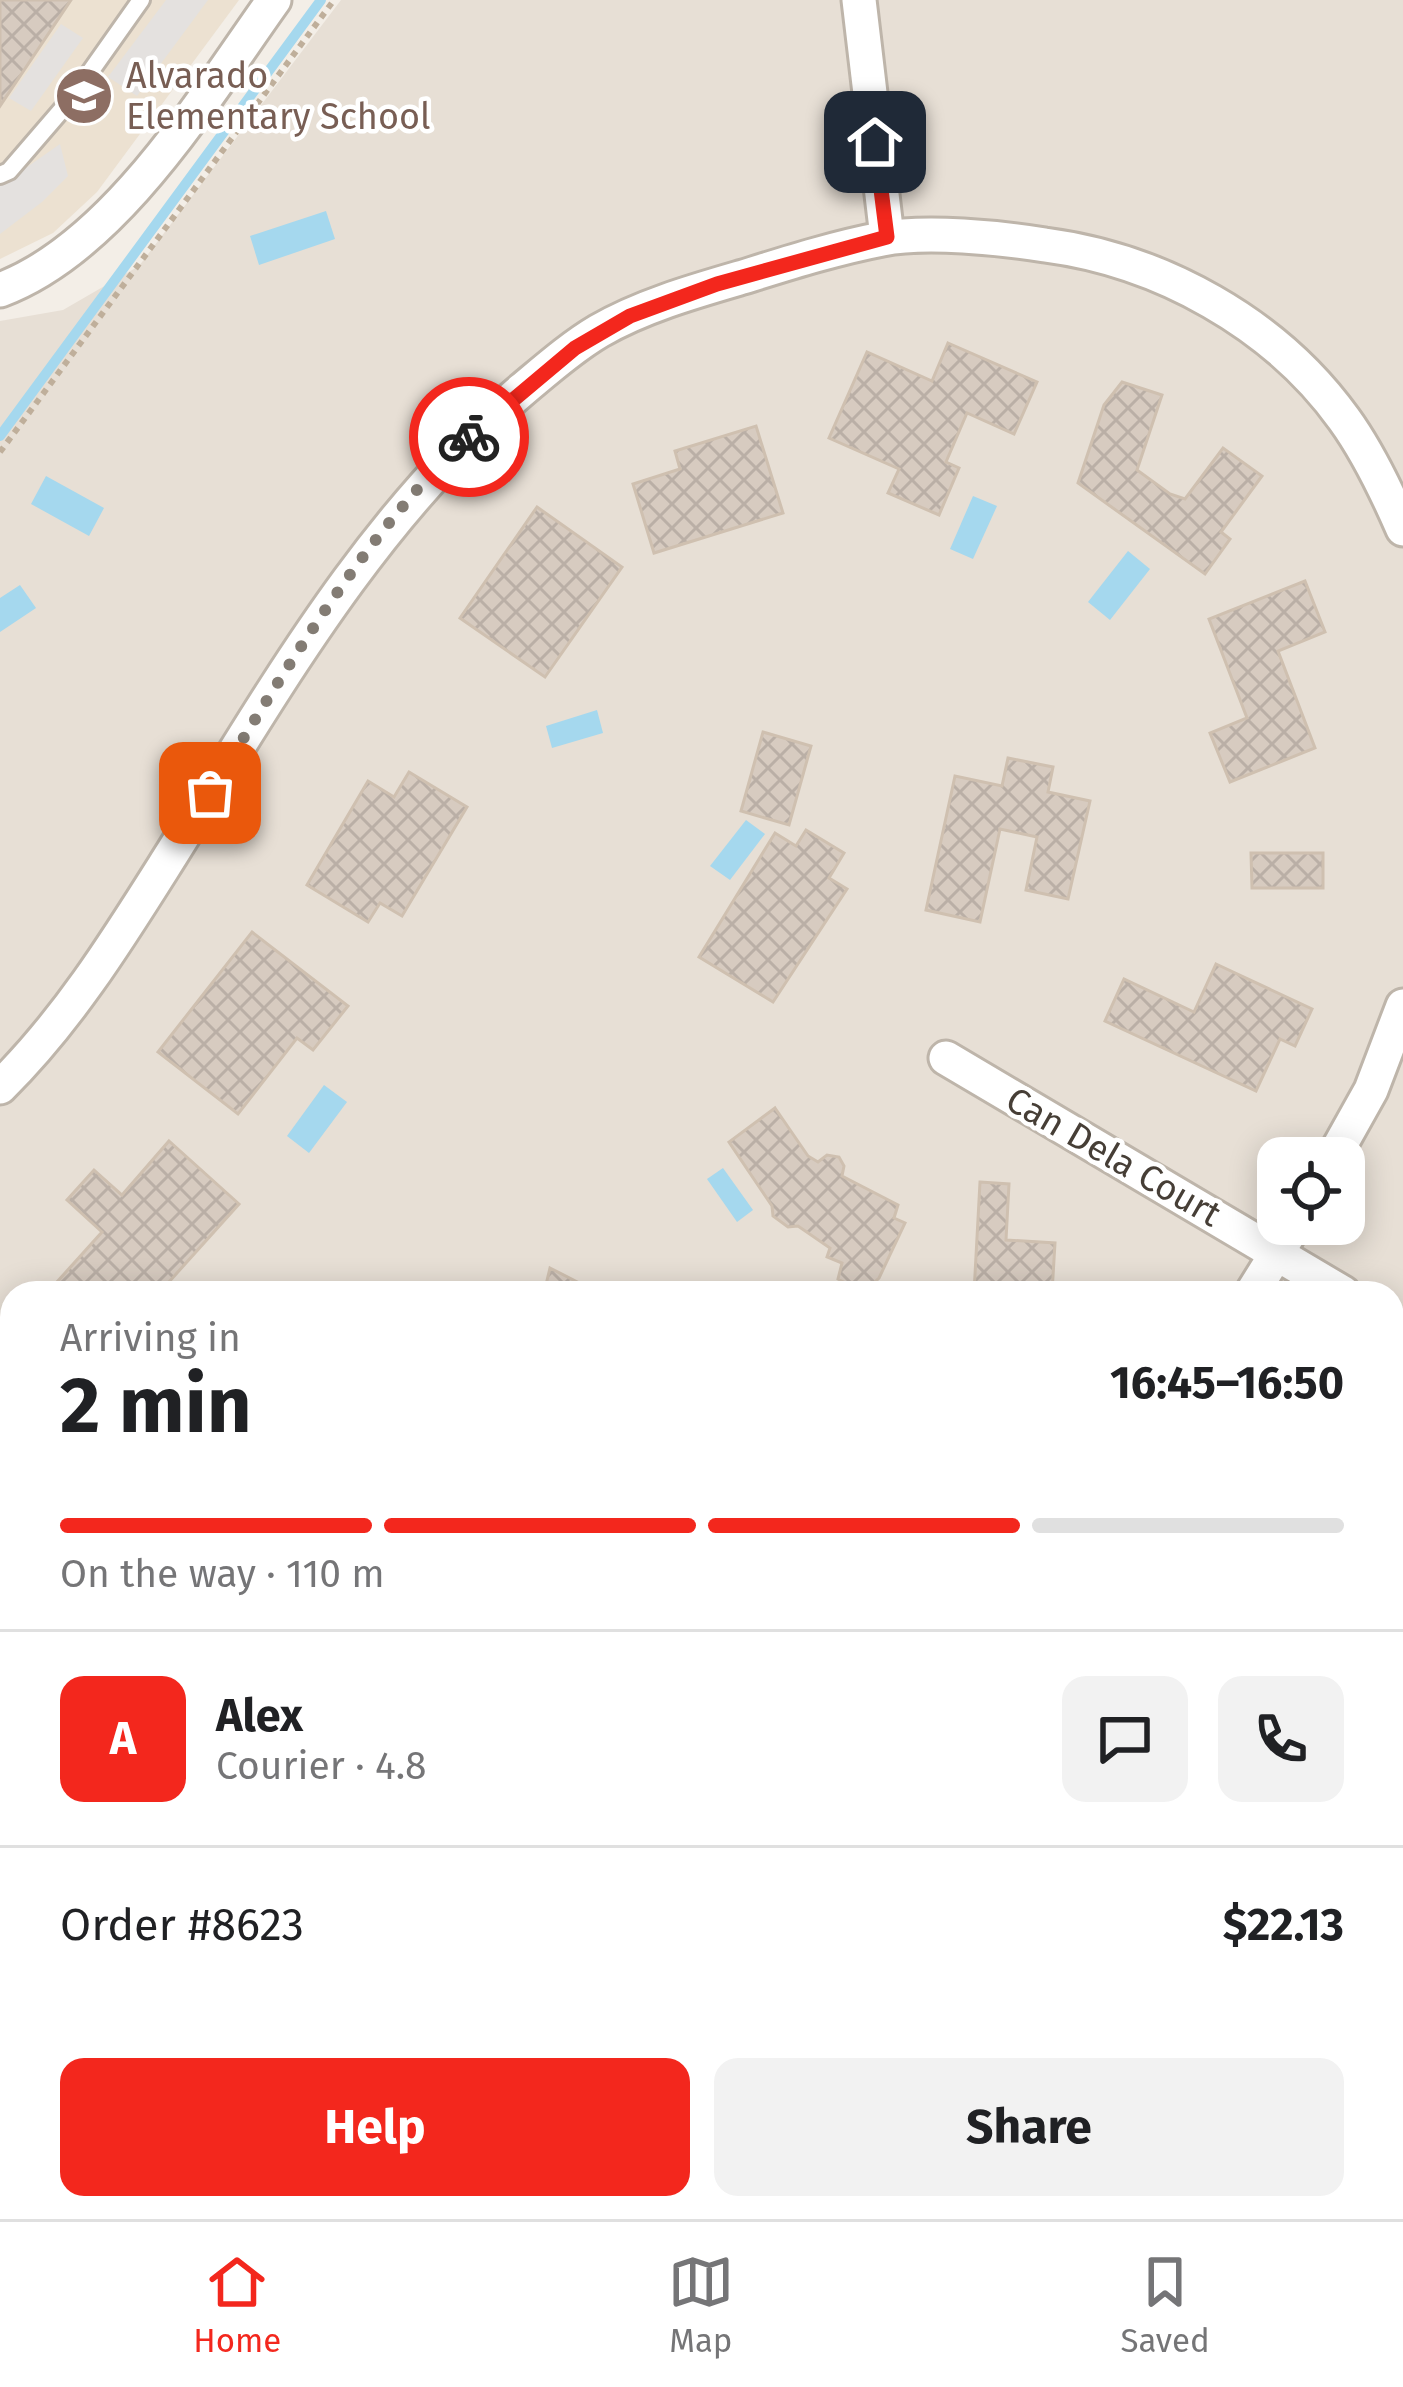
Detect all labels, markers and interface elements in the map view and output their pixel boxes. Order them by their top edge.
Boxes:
place label: Alvarado Elementary School [126,54,431,139]
school or university icon: Alvarado Elementary School [53,65,115,127]
pin [824,91,926,193]
icon: home [842,109,908,175]
courier [409,377,529,497]
icon: bike [436,404,502,470]
pin [159,742,261,844]
icon: bag [177,760,243,826]
street label: Can Dela Court [998,1078,1229,1236]
map controls [1257,1137,1365,1245]
button: locate [1257,1137,1365,1245]
text: Arriving in [60,1315,241,1361]
text: 16:45–16:50 [1110,1356,1344,1410]
text: 2 min [60,1359,252,1453]
text: On the way · 110 m [60,1551,385,1597]
button: chat [1062,1676,1188,1802]
button: phone [1218,1676,1344,1802]
text: Alex [216,1689,303,1743]
text: A [110,1712,136,1766]
text: Courier · 4.8 [216,1743,427,1789]
text: Order #8623 [60,1898,304,1952]
text: $22.13 [1223,1898,1344,1952]
button: Help [60,2058,690,2196]
button: Share [714,2058,1344,2196]
tab: Home [193,2249,281,2361]
tab: Map [668,2249,734,2361]
tab: Saved [1120,2249,1210,2361]

